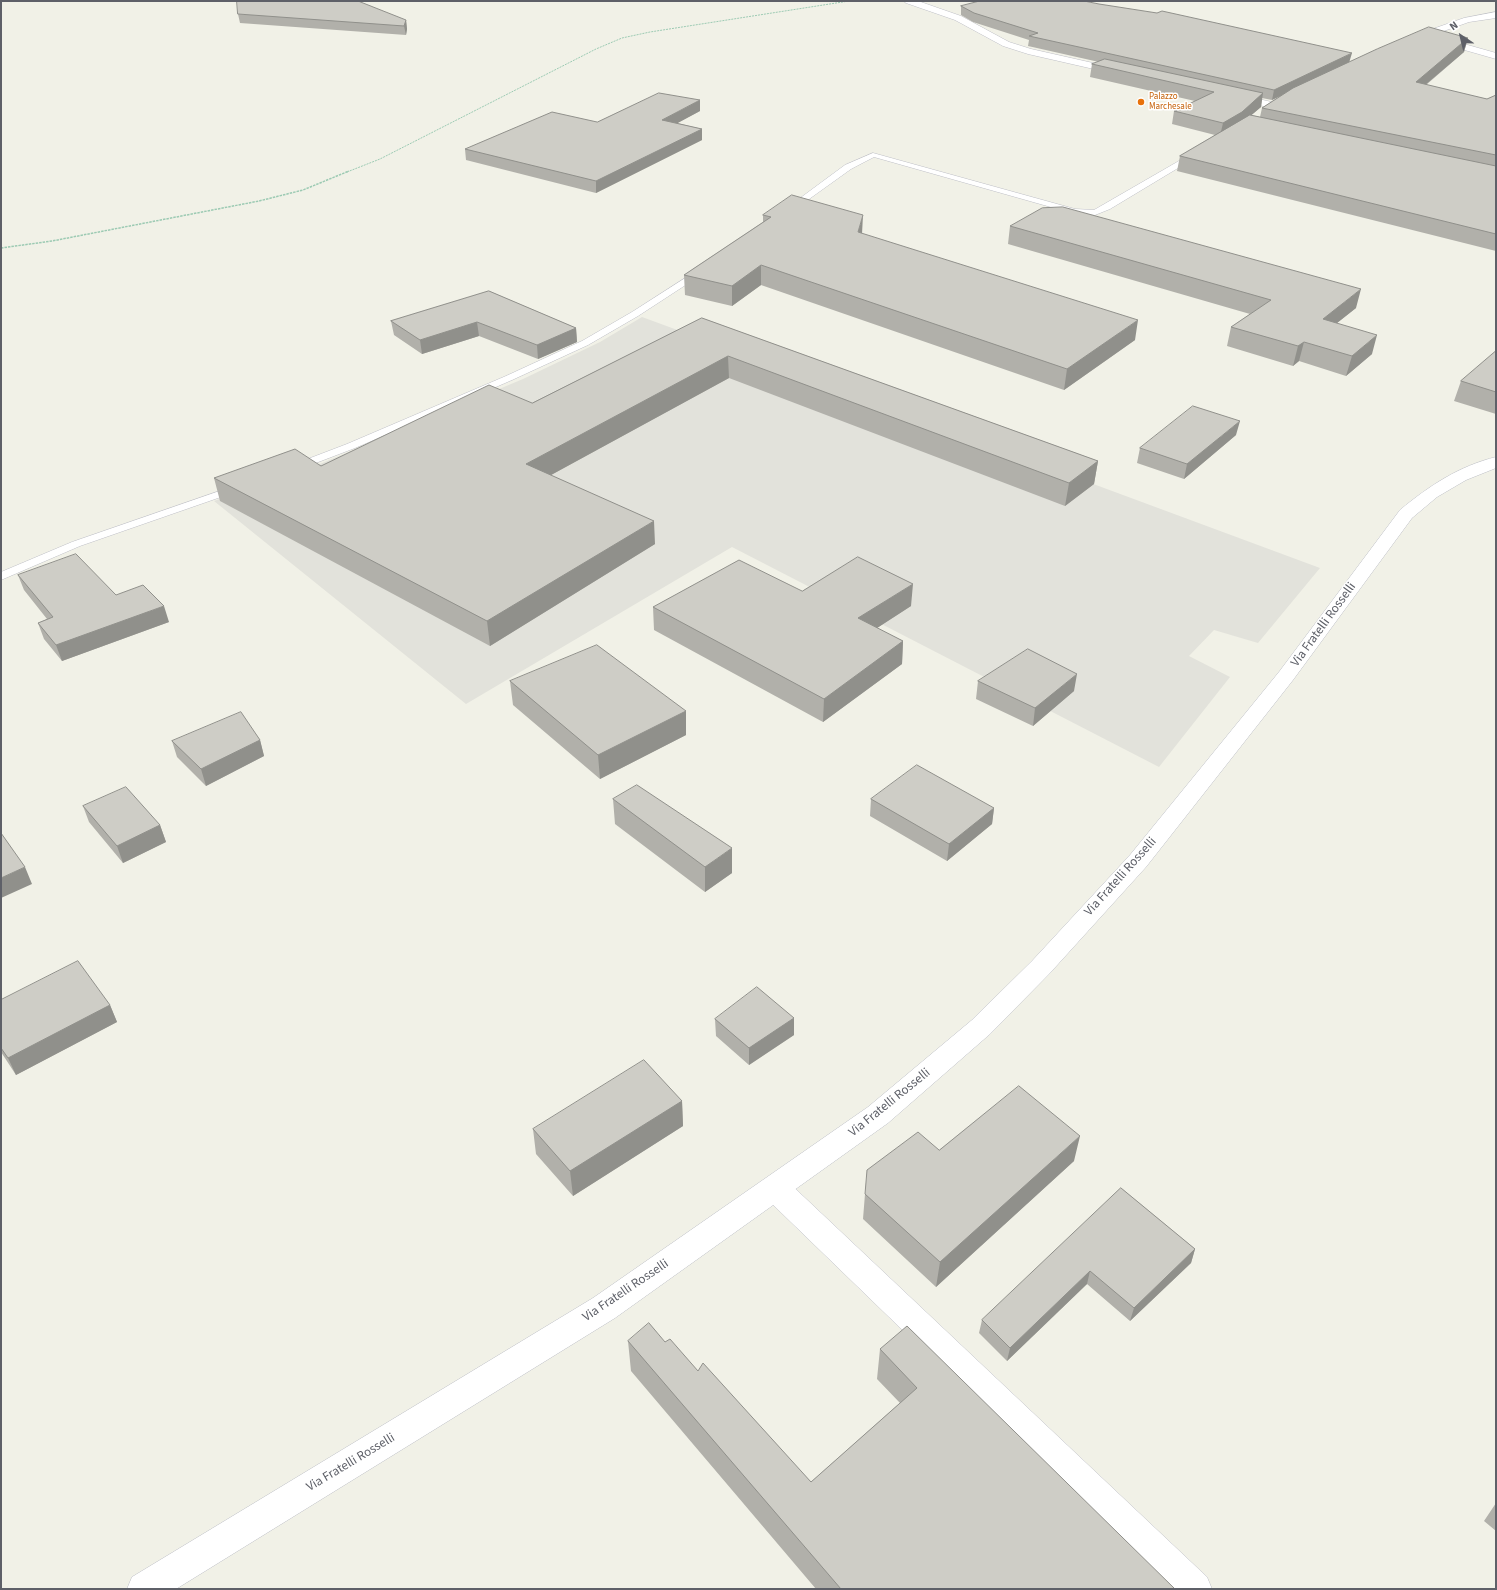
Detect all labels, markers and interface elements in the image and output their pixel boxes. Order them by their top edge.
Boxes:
north arrow [1441,16,1481,56]
text: N [1447,18,1461,34]
place label: Palazzo Marchesale [1149,92,1192,113]
marker: Palazzo Marchesale [1136,97,1146,107]
street label: Via Fratelli Rosselli [1288,580,1360,670]
street label: Via Fratelli Rosselli [1082,835,1160,919]
street label: Via Fratelli Rosselli [846,1065,934,1141]
street label: Via Fratelli Rosselli [580,1256,672,1326]
street label: Via Fratelli Rosselli [304,1430,398,1496]

